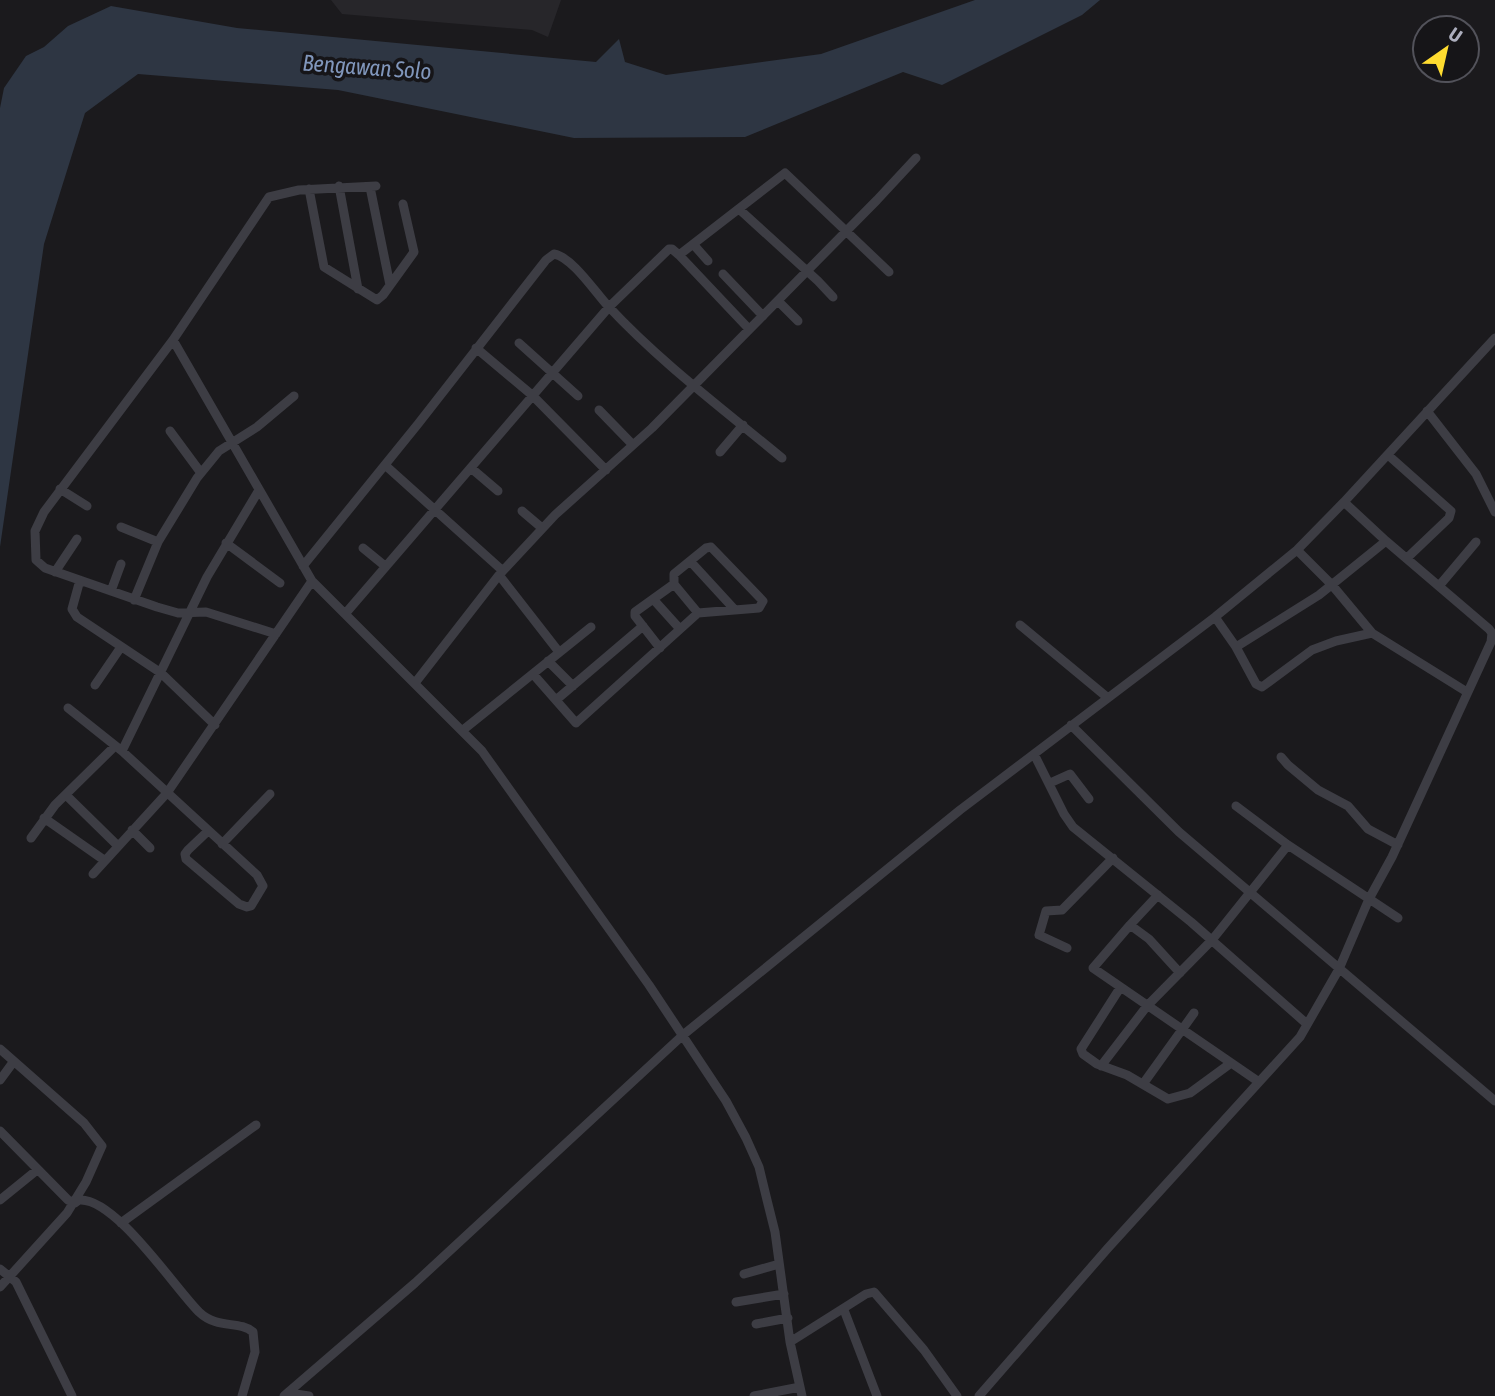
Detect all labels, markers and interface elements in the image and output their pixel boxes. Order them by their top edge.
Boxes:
north arrow [1411,14,1481,84]
text: U [1445,23,1466,47]
water label: Bengawan Solo [302,50,432,84]

